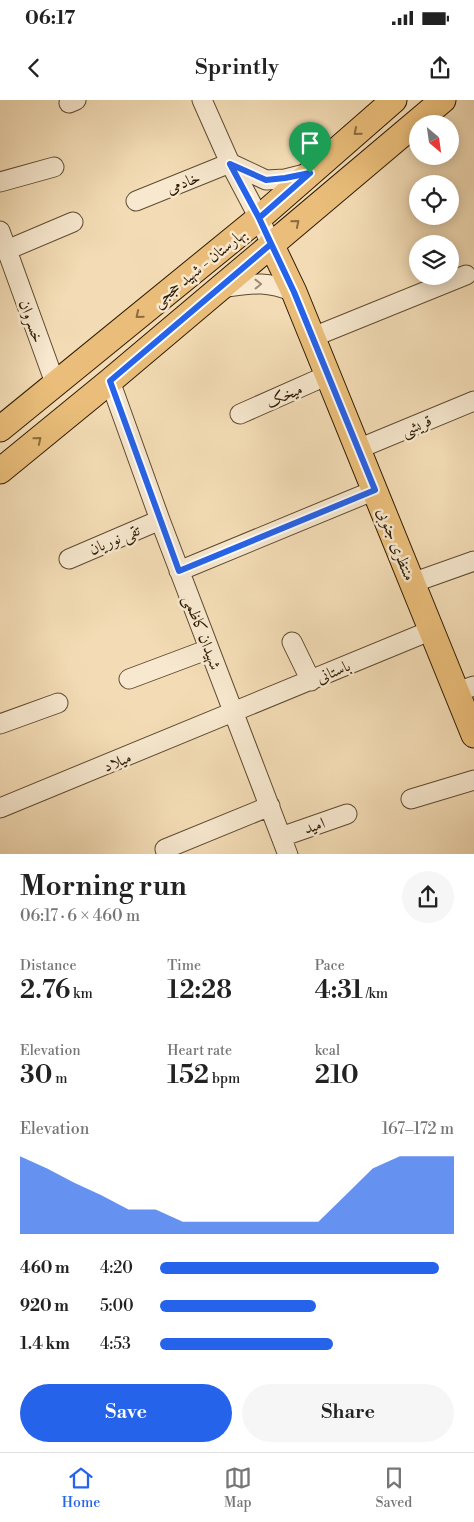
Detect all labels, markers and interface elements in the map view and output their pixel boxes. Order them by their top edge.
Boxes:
text: 06:17 [25,6,75,30]
icon: back [20,54,48,82]
text: Sprintly [195,54,279,81]
icon: share [426,54,454,82]
north arrow [409,115,459,165]
map controls [409,115,459,285]
pin [289,122,331,173]
one-way arrow [354,126,363,135]
icon: arrive [296,129,324,157]
street label: خادمی [164,167,203,199]
button: locate [409,175,459,225]
one-way arrow [290,220,299,228]
street label: بهارستان - شهید حججی [149,224,251,313]
button: layers [409,235,459,285]
one-way arrow [254,279,262,289]
street label: خسروان [14,297,48,346]
one-way arrow [136,309,145,317]
street label: میخک [263,379,306,413]
street label: قریشی [398,411,435,442]
one-way arrow [32,436,41,445]
street label: منتظری جنوبی [371,505,420,584]
street label: تقی نوریان [86,520,144,561]
street label: شهیدان کاظمی [178,592,225,673]
street label: باستانی [313,656,353,688]
street label: میلاد [100,747,134,777]
street label: امید [301,813,328,839]
text: Morning run [20,869,187,904]
button: share [402,871,454,923]
text: 06:17 · 6 × 460 m [20,906,140,926]
text: Distance [20,957,77,975]
text: Time [167,957,201,975]
text: Pace [315,957,345,975]
text: 2.76 [20,975,70,1006]
text: 12:28 [167,975,232,1006]
text: 4:31 [315,975,363,1006]
text: km [70,985,93,1003]
text: /km [363,985,388,1003]
text: Elevation [20,1042,81,1060]
text: Heart rate [167,1042,232,1060]
text: kcal [315,1042,340,1060]
text: 30 [20,1060,52,1091]
text: 152 [167,1060,209,1091]
text: 210 [315,1060,359,1091]
text: m [52,1070,67,1088]
text: bpm [209,1070,240,1088]
text: Elevation [20,1119,89,1139]
text: 167–172 m [382,1119,454,1139]
text: 460 m [20,1258,70,1278]
text: 4:20 [100,1258,133,1278]
text: 920 m [20,1296,69,1316]
text: 5:00 [100,1296,134,1316]
text: 1.4 km [20,1334,70,1354]
text: 4:53 [100,1334,131,1354]
button: Save [20,1384,232,1442]
button: Share [242,1384,454,1442]
tab: Home [62,1464,100,1512]
tab: Map [224,1464,252,1512]
tab: Saved [375,1464,412,1512]

